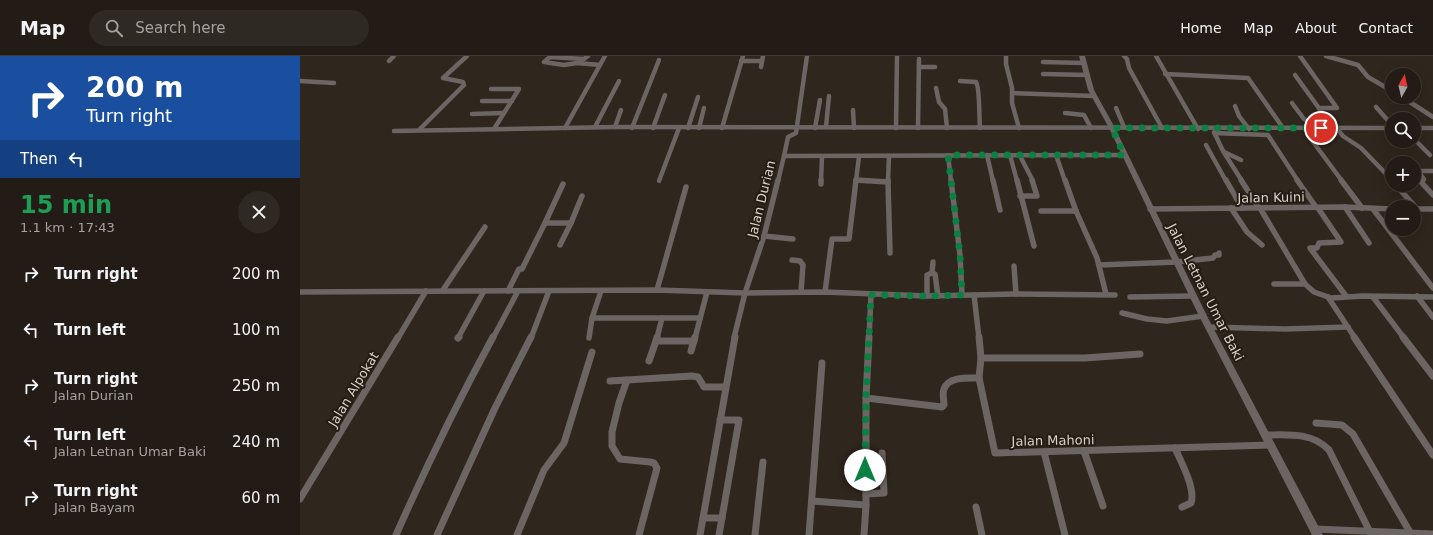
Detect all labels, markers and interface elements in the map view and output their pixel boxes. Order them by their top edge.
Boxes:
search box [89,10,369,46]
text: Map [20,17,65,39]
icon: search [103,17,125,39]
text: Search here [135,19,225,37]
text: Home [1180,20,1222,36]
text: Map [1244,20,1273,36]
text: About [1295,20,1337,36]
text: Contact [1359,20,1413,36]
north arrow [1385,68,1421,104]
map controls [1385,68,1421,236]
text: 200 m [86,71,183,104]
icon: right [20,72,72,124]
text: Turn right [86,105,172,126]
pin [1304,111,1338,145]
button: search [1385,112,1421,148]
icon: arrive [1310,117,1332,139]
icon: left [65,148,87,170]
text: Then [20,150,57,168]
button: + [1385,156,1421,192]
street label: Jalan Durian [744,159,778,240]
street label: Jalan Kuini [1236,189,1305,206]
text: 15 min [20,191,112,219]
button: close [238,191,280,233]
button: − [1385,200,1421,236]
text: 1.1 km · 17:43 [20,220,115,235]
street label: Jalan Letnan Umar Baki [1164,220,1247,363]
icon: right [20,263,42,285]
text: Turn right [54,265,138,283]
text: 200 m [232,265,280,283]
icon: left [20,319,42,341]
text: Turn left [54,321,126,339]
text: 100 m [232,321,280,339]
street label: Jalan Alpokat [325,349,382,430]
text: Turn right [54,370,138,388]
icon: right [20,375,42,397]
text: 250 m [232,377,280,395]
text: Jalan Durian [54,388,133,403]
text: Turn left [54,426,126,444]
icon: left [20,431,42,453]
street label: Jalan Mahoni [1010,432,1095,449]
text: 240 m [232,433,280,451]
text: Jalan Letnan Umar Baki [54,444,206,459]
position arrow [844,449,886,491]
text: Turn right [54,482,138,500]
icon: right [20,487,42,509]
text: 60 m [242,489,280,507]
text: Jalan Bayam [54,500,135,515]

